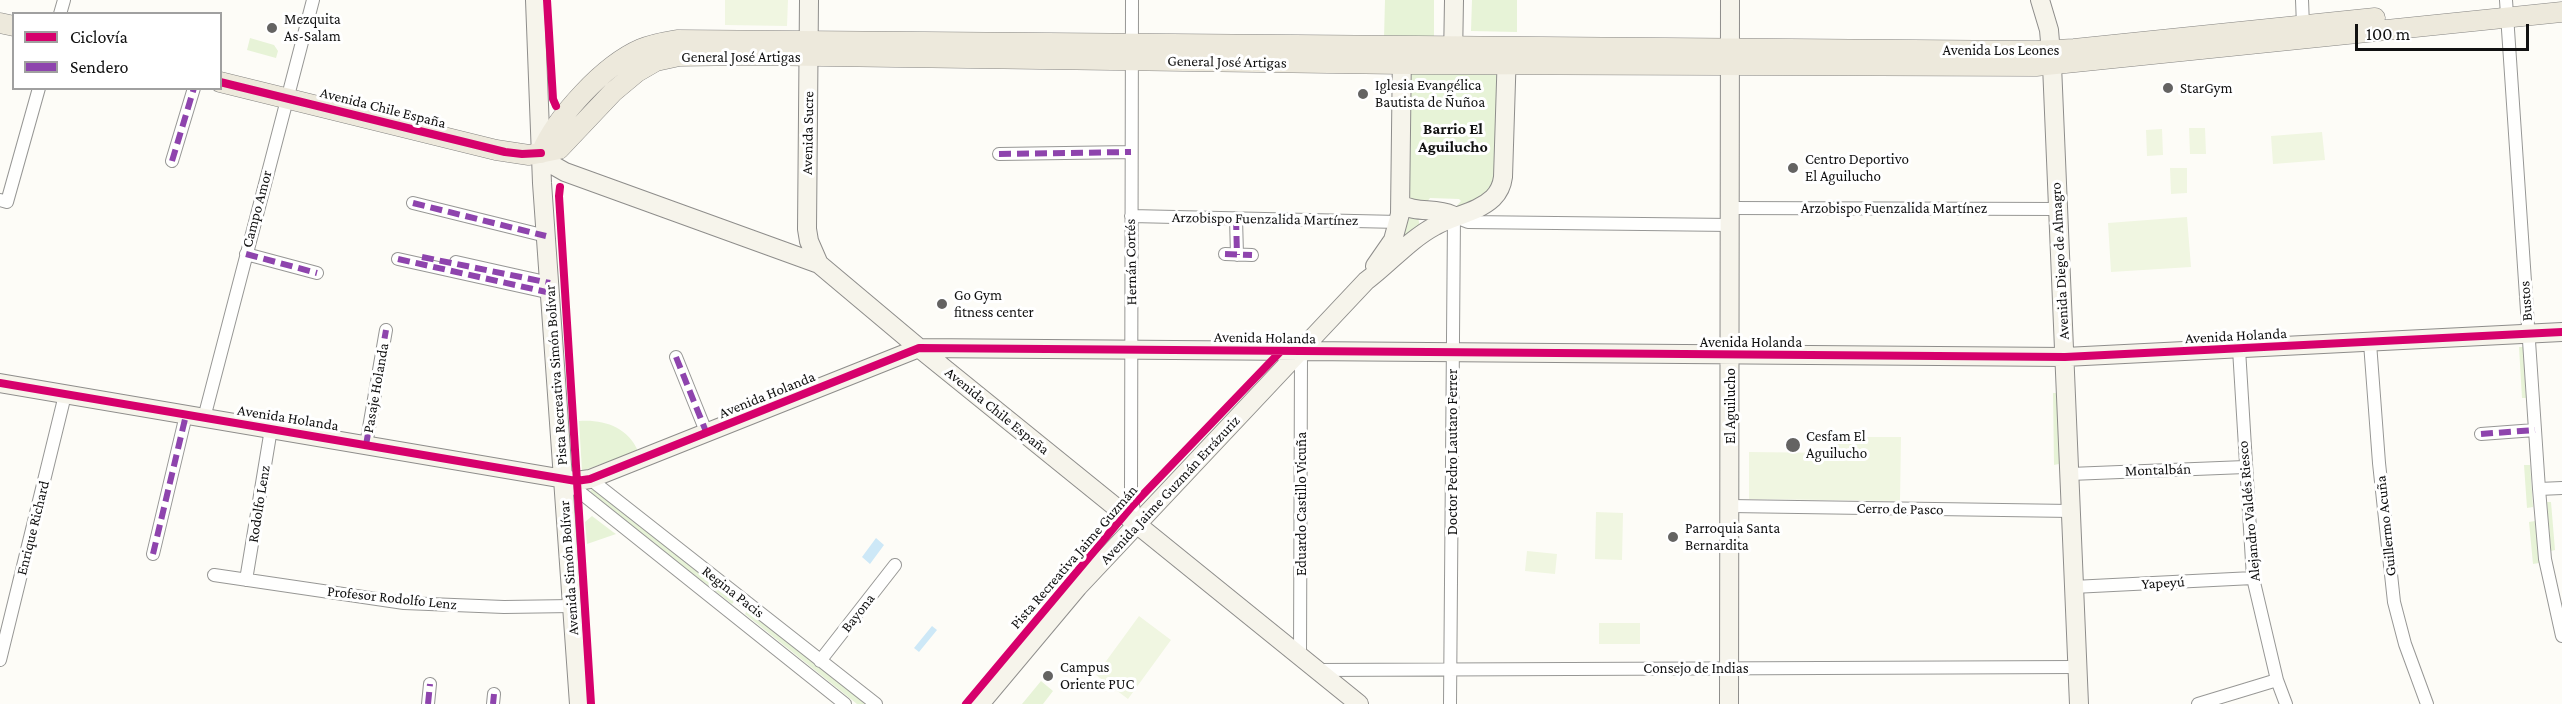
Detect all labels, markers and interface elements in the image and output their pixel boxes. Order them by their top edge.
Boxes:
place label: Mezquita As-Salam [284,10,341,45]
legend [12,12,222,90]
scale bar [2358,12,2532,50]
marker: Mezquita As-Salam [265,21,279,35]
text: 100 m [2366,24,2410,44]
text: Ciclovía [70,27,128,47]
street label: Avenida Los Leones [1943,41,2059,59]
street label: General José Artigas [681,48,801,66]
street label: General José Artigas [1167,52,1287,72]
text: Sendero [70,57,128,77]
place label: Iglesia Evangélica Bautista de Ñuñoa [1375,76,1485,111]
place label: StarGym [2180,79,2232,97]
marker: StarGym [2161,81,2175,95]
street label: Avenida Chile España [318,84,448,132]
marker: Iglesia Evangélica Bautista de Ñuñoa [1356,87,1370,101]
street label: Avenida Sucre [798,91,818,175]
district label: Barrio El Aguilucho [1418,119,1488,157]
place label: Centro Deportivo El Aguilucho [1805,150,1909,185]
marker: Centro Deportivo El Aguilucho [1786,161,1800,175]
street label: Campo Amor [238,168,276,250]
street label: Avenida Diego de Almagro [2047,182,2073,340]
street label: Arzobispo Fuenzalida Martínez [1801,199,1987,217]
street label: Arzobispo Fuenzalida Martínez [1172,208,1358,230]
street label: Hernán Cortés [1121,219,1141,305]
street label: Bustos [2516,280,2536,322]
street label: Pista Recreativa Simón Bolívar [541,284,571,466]
place label: Go Gym fitness center [954,286,1034,321]
marker: Go Gym fitness center [935,297,949,311]
street label: Avenida Holanda [2184,324,2288,348]
street label: Avenida Holanda [1214,328,1316,348]
street label: Avenida Holanda [1700,333,1802,351]
street label: Pasaje Holanda [359,342,393,434]
street label: Avenida Chile España [941,363,1053,459]
street label: Avenida Holanda [716,367,818,423]
street label: El Aguilucho [1721,368,1739,444]
street label: Doctor Pedro Lautaro Ferrer [1443,369,1461,535]
street label: Avenida Holanda [236,401,340,435]
street label: Avenida Jaime Guzmán Errázuriz [1096,412,1244,568]
place label: Cesfam El Aguilucho [1806,427,1867,462]
street label: Eduardo Castillo Vicuña [1292,432,1310,576]
marker: Cesfam El Aguilucho [1784,436,1802,454]
street label: Alejandro Valdés Riesco [2234,440,2264,582]
street label: Montalbán [2124,460,2192,480]
street label: Rodolfo Lenz [244,464,274,544]
street label: Guillermo Acuña [2372,475,2400,577]
street label: Enrique Richard [13,479,53,577]
street label: Pista Recreativa Jaime Guzmán [1007,481,1141,633]
street label: Cerro de Pasco [1856,499,1944,519]
street label: Avenida Simón Bolívar [555,500,583,636]
place label: Parroquia Santa Bernardita [1685,519,1780,554]
marker: Parroquia Santa Bernardita [1666,530,1680,544]
street label: Regina Pacis [698,562,768,622]
street label: Yapeyú [2141,573,2185,593]
street label: Profesor Rodolfo Lenz [326,582,458,614]
street label: Bayona [837,590,879,636]
place label: Campus Oriente PUC [1060,658,1134,693]
street label: Consejo de Indias [1643,659,1749,677]
marker: Campus Oriente PUC [1041,669,1055,683]

